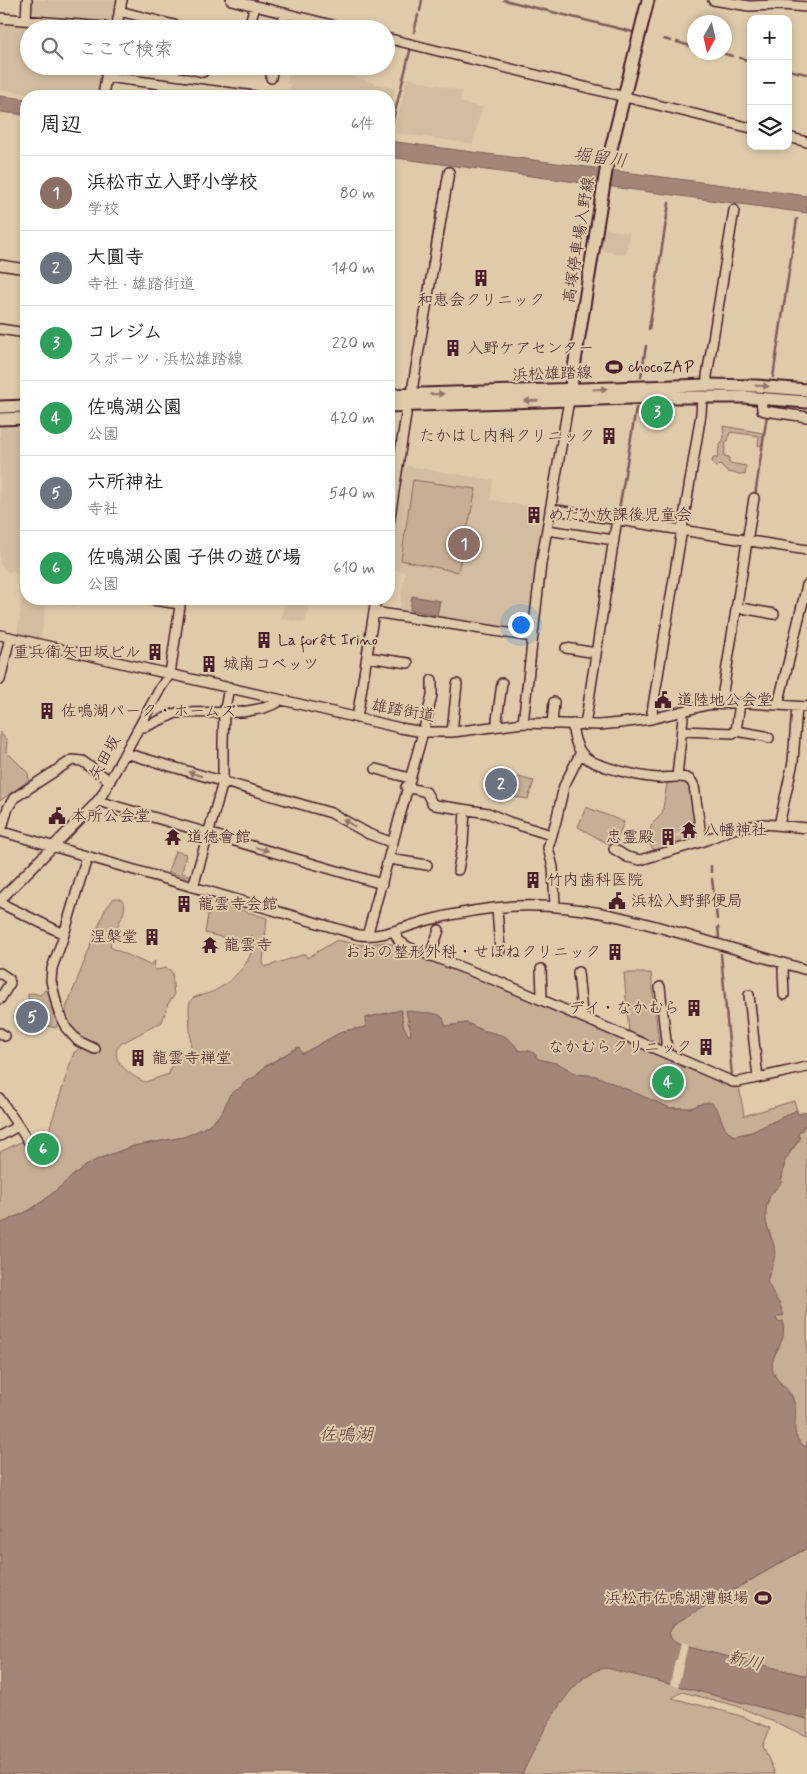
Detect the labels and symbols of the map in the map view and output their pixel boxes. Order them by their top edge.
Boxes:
north arrow [687,15,732,60]
water label: 堀留川 [572,142,628,174]
street label: 高塚停車場入野線 [559,175,599,305]
building icon: 和恵会クリニック [471,268,491,288]
place label: 和恵会クリニック [417,290,545,311]
building icon: 入野ケアセンター [443,338,463,358]
place label: 入野ケアセンター [467,338,594,359]
sports icon: chocoZAP [604,357,624,377]
place label: chocoZAP [628,357,695,378]
street label: 浜松雄踏線 [512,362,592,386]
one-way arrow [755,382,771,390]
one-way arrow [592,384,608,392]
one-way arrow [430,390,446,398]
pin: 3 [641,393,673,431]
one-way arrow [523,397,539,405]
place label: たかはし内科クリニック [419,426,595,447]
building icon: たかはし内科クリニック [599,426,619,446]
building icon: めだか放課後児童会 [524,505,544,525]
place label: めだか放課後児童会 [548,505,692,526]
pin: 1 [448,525,480,563]
your location [508,612,534,638]
building icon: La forêt Irino [254,630,274,650]
place label: La forêt Irino [278,630,378,653]
place label: 重兵衛矢田坂ビル [13,642,141,663]
building icon: 重兵衛矢田坂ビル [145,642,165,662]
building icon: 城南コベッツ [199,654,219,674]
place label: 城南コベッツ [223,654,319,675]
public building icon: 道陸地公会堂 [653,690,673,710]
place label: 道陸地公会堂 [677,690,773,711]
street label: 雄踏街道 [370,695,436,727]
building icon: 佐鳴湖パーク・ホームズ [37,701,57,721]
place label: 佐鳴湖パーク・ホームズ [61,701,236,722]
street label: 矢田坂 [84,732,126,784]
pin: 2 [485,765,517,803]
one-way arrow [187,769,202,777]
public building icon: 本所公会堂 [47,806,67,826]
place label: 本所公会堂 [71,806,151,827]
one-way arrow [343,818,356,827]
temple icon: 八幡神社 [679,820,699,840]
place label: 八幡神社 [703,820,767,841]
temple icon: 道徳會館 [163,827,183,847]
place label: 道徳會館 [187,827,251,848]
place label: 忠霊殿 [606,827,654,848]
building icon: 忠霊殿 [658,827,678,847]
one-way arrow [255,845,270,853]
building icon: 竹内歯科医院 [523,870,543,890]
place label: 竹内歯科医院 [547,870,643,891]
public building icon: 浜松入野郵便局 [607,891,627,911]
place label: 浜松入野郵便局 [631,891,743,912]
building icon: 龍雲寺会館 [174,894,194,914]
place label: 龍雲寺会館 [198,894,278,915]
place label: 涅槃堂 [90,927,138,948]
building icon: 涅槃堂 [142,927,162,947]
temple icon: 龍雲寺 [200,935,220,955]
place label: 龍雲寺 [224,935,272,956]
place label: おおの整形外科・せぼねクリニック [345,942,601,963]
building icon: おおの整形外科・せぼねクリニック [605,942,625,962]
pin: 5 [16,998,48,1036]
place label: デイ・なかむら [569,998,680,1019]
building icon: デイ・なかむら [684,998,704,1018]
place label: なかむらクリニック [548,1037,692,1058]
building icon: なかむらクリニック [696,1037,716,1057]
building icon: 龍雲寺禅堂 [128,1048,148,1068]
place label: 龍雲寺禅堂 [152,1048,232,1069]
pin: 4 [652,1063,684,1101]
pin: 6 [27,1130,59,1168]
water label: 佐鳴湖 [319,1423,375,1447]
place label: 浜松市佐鳴湖漕艇場 [605,1588,749,1609]
sports icon: 浜松市佐鳴湖漕艇場 [753,1588,773,1608]
water label: 新川 [725,1645,765,1677]

